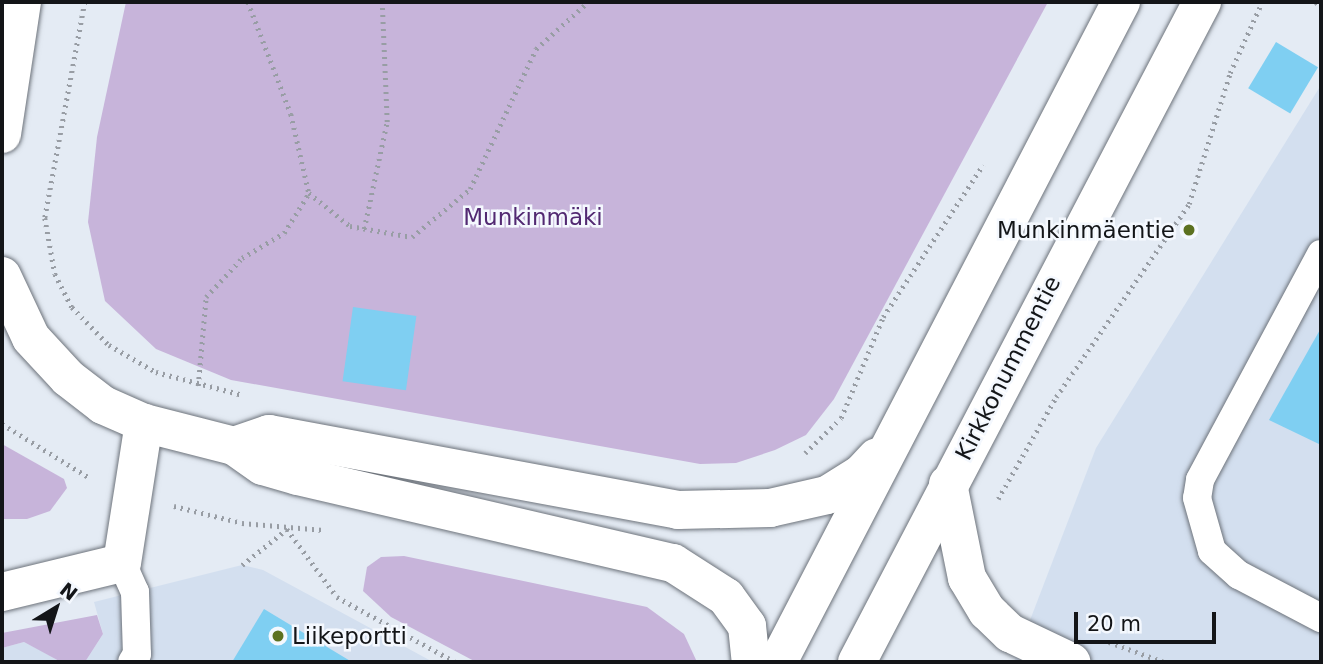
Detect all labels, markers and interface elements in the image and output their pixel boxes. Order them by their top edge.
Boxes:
park label: Munkinmäki [463,203,603,231]
place label: Munkinmäentie [997,216,1175,244]
marker: Munkinmäentie [1181,222,1197,238]
street label: Kirkkonummentie [950,271,1066,465]
north arrow [21,573,91,643]
text: N [56,578,82,605]
scale bar [1078,598,1220,642]
text: 20 m [1087,612,1141,636]
place label: Liikeportti [292,622,407,650]
marker: Liikeportti [270,628,286,644]

